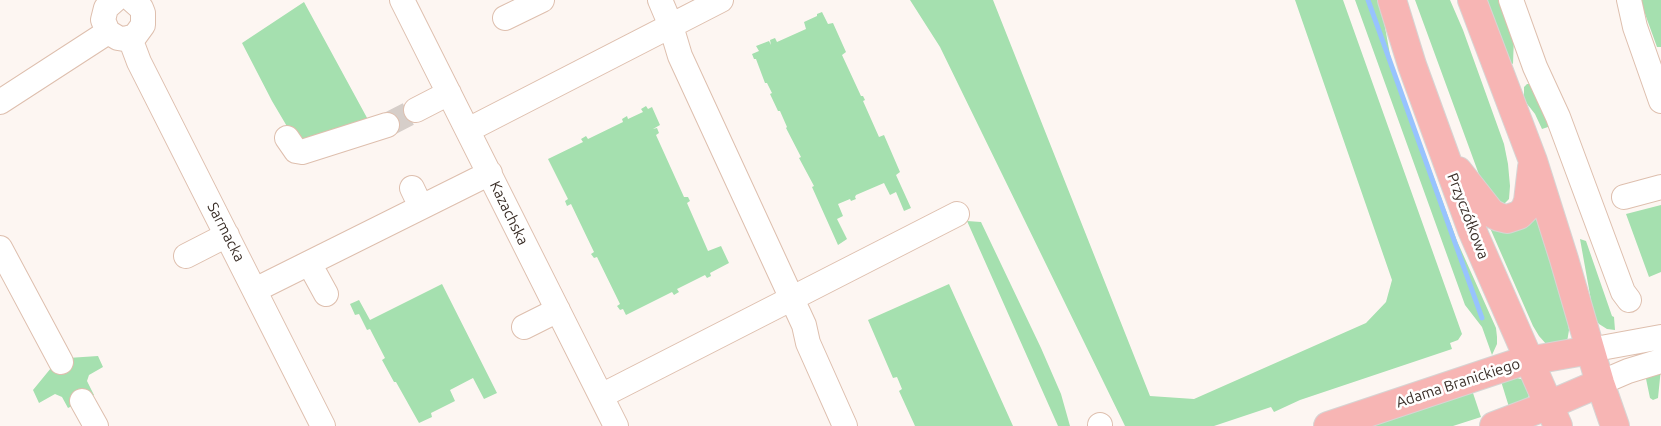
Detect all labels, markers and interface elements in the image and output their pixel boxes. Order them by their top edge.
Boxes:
street label: Przyczółkowa [1443,170,1493,262]
street label: Kazachska [486,178,532,248]
street label: Sarmacka [203,199,249,265]
street label: Adama Branickiego [1394,354,1522,412]

